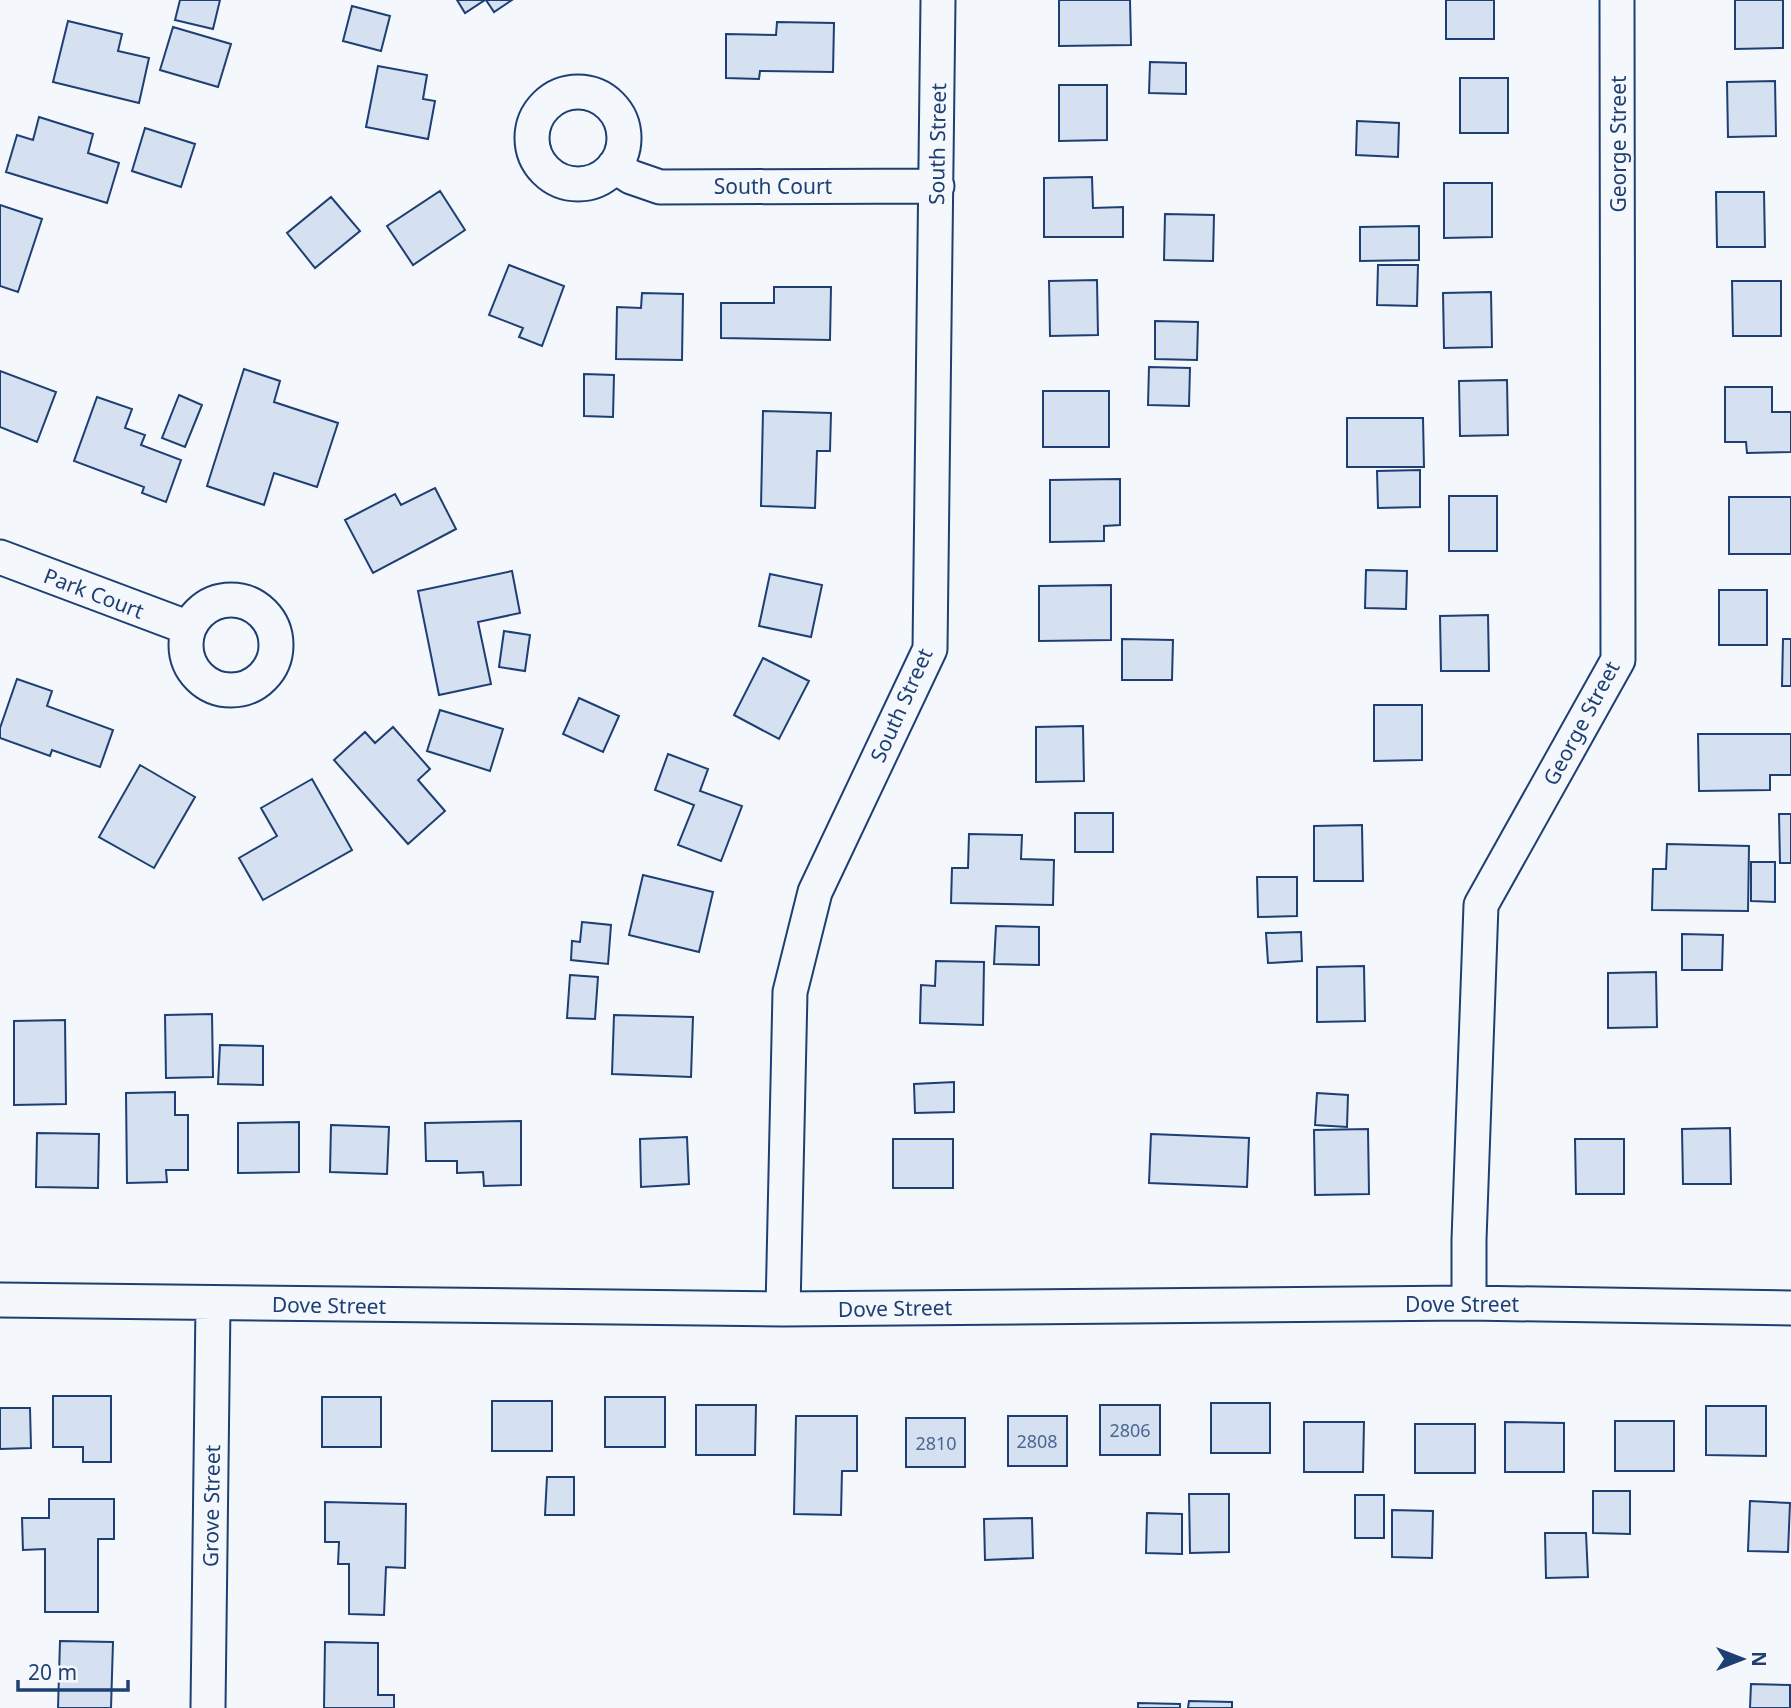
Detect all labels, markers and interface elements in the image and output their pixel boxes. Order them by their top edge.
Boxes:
street label: George Street [1604,75,1632,213]
street label: South Street [922,82,952,205]
street label: South Court [714,172,833,200]
street label: Park Court [40,561,148,625]
street label: South Street [863,643,939,766]
street label: George Street [1536,656,1626,790]
street label: Dove Street [272,1290,387,1320]
street label: Dove Street [1405,1290,1520,1318]
street label: Dove Street [838,1293,953,1323]
house number: 2806 [1109,1418,1151,1442]
house number: 2808 [1016,1429,1058,1453]
house number: 2810 [915,1431,957,1455]
street label: Grove Street [196,1444,226,1567]
north arrow [1707,1624,1777,1694]
scale bar [18,1648,128,1692]
text: N [1746,1651,1772,1667]
text: 20 m [28,1658,77,1686]

